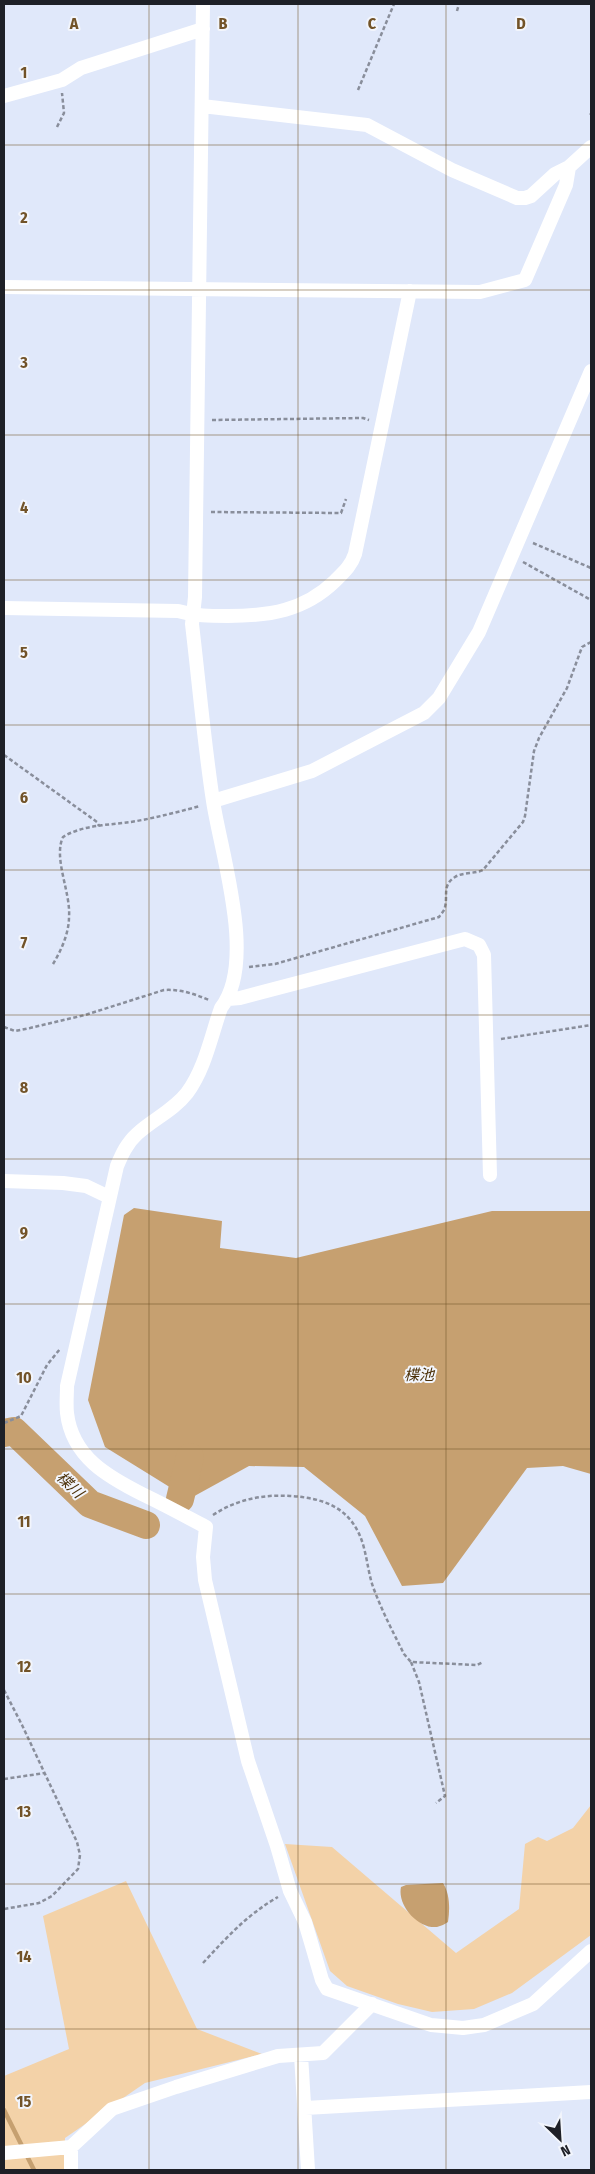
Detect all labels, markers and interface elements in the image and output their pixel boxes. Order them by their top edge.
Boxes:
text: A [69,14,79,33]
text: B [219,14,228,33]
text: C [368,14,377,33]
text: D [516,14,526,33]
text: 1 [21,63,27,82]
text: 2 [19,208,28,227]
text: 3 [19,353,28,372]
text: 4 [20,498,28,517]
text: 5 [20,643,28,662]
text: 6 [20,788,28,807]
text: 7 [21,933,28,952]
text: 8 [20,1078,29,1097]
text: 9 [20,1223,28,1242]
water label: 楪池 [404,1366,436,1384]
text: 10 [16,1368,32,1387]
water label: 楪川 [53,1468,88,1503]
text: 11 [17,1512,31,1531]
text: 12 [17,1657,32,1676]
text: 13 [17,1802,32,1821]
text: 14 [17,1947,32,1966]
text: 15 [17,2092,31,2111]
north arrow [535,2114,585,2164]
text: N [558,2141,573,2160]

